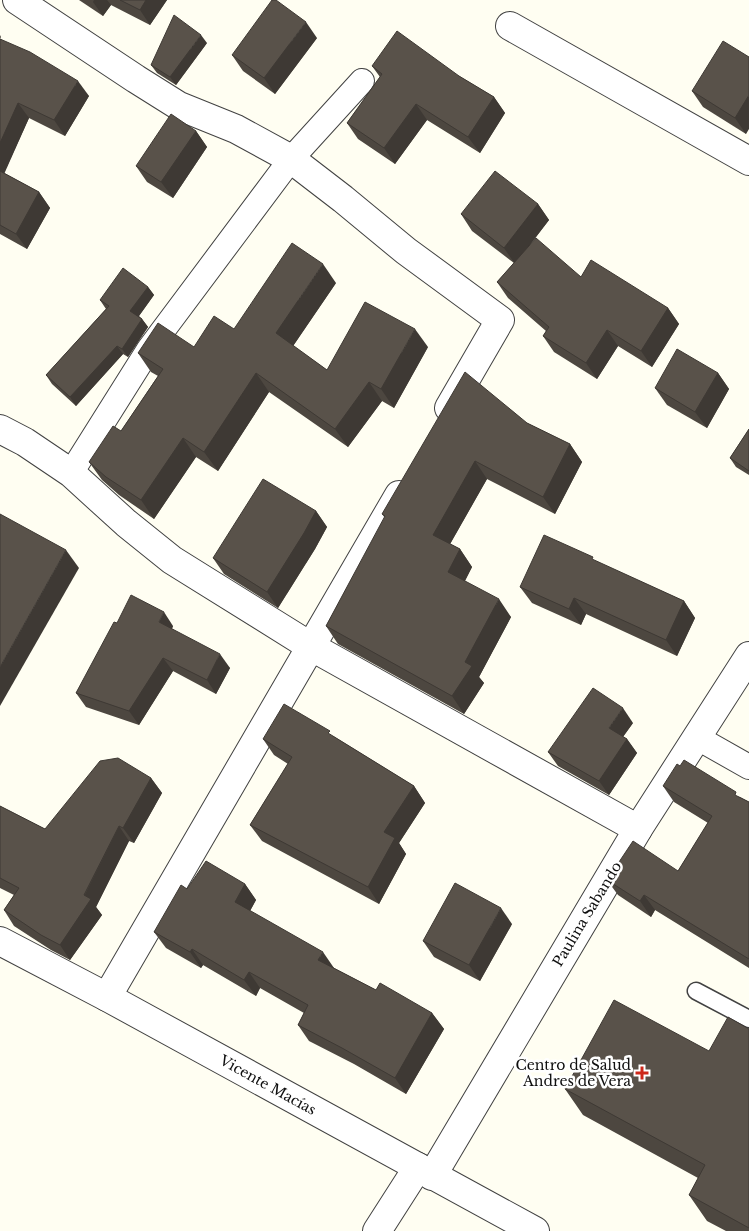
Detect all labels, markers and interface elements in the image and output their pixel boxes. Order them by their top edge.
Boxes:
street label: Paulina Sabando [549,858,625,970]
street label: Vicente Macías [216,1051,319,1119]
place label: Centro de Salud Andres de Vera [515,1056,632,1090]
marker: Centro de Salud Andres de Vera [635,1066,649,1080]

